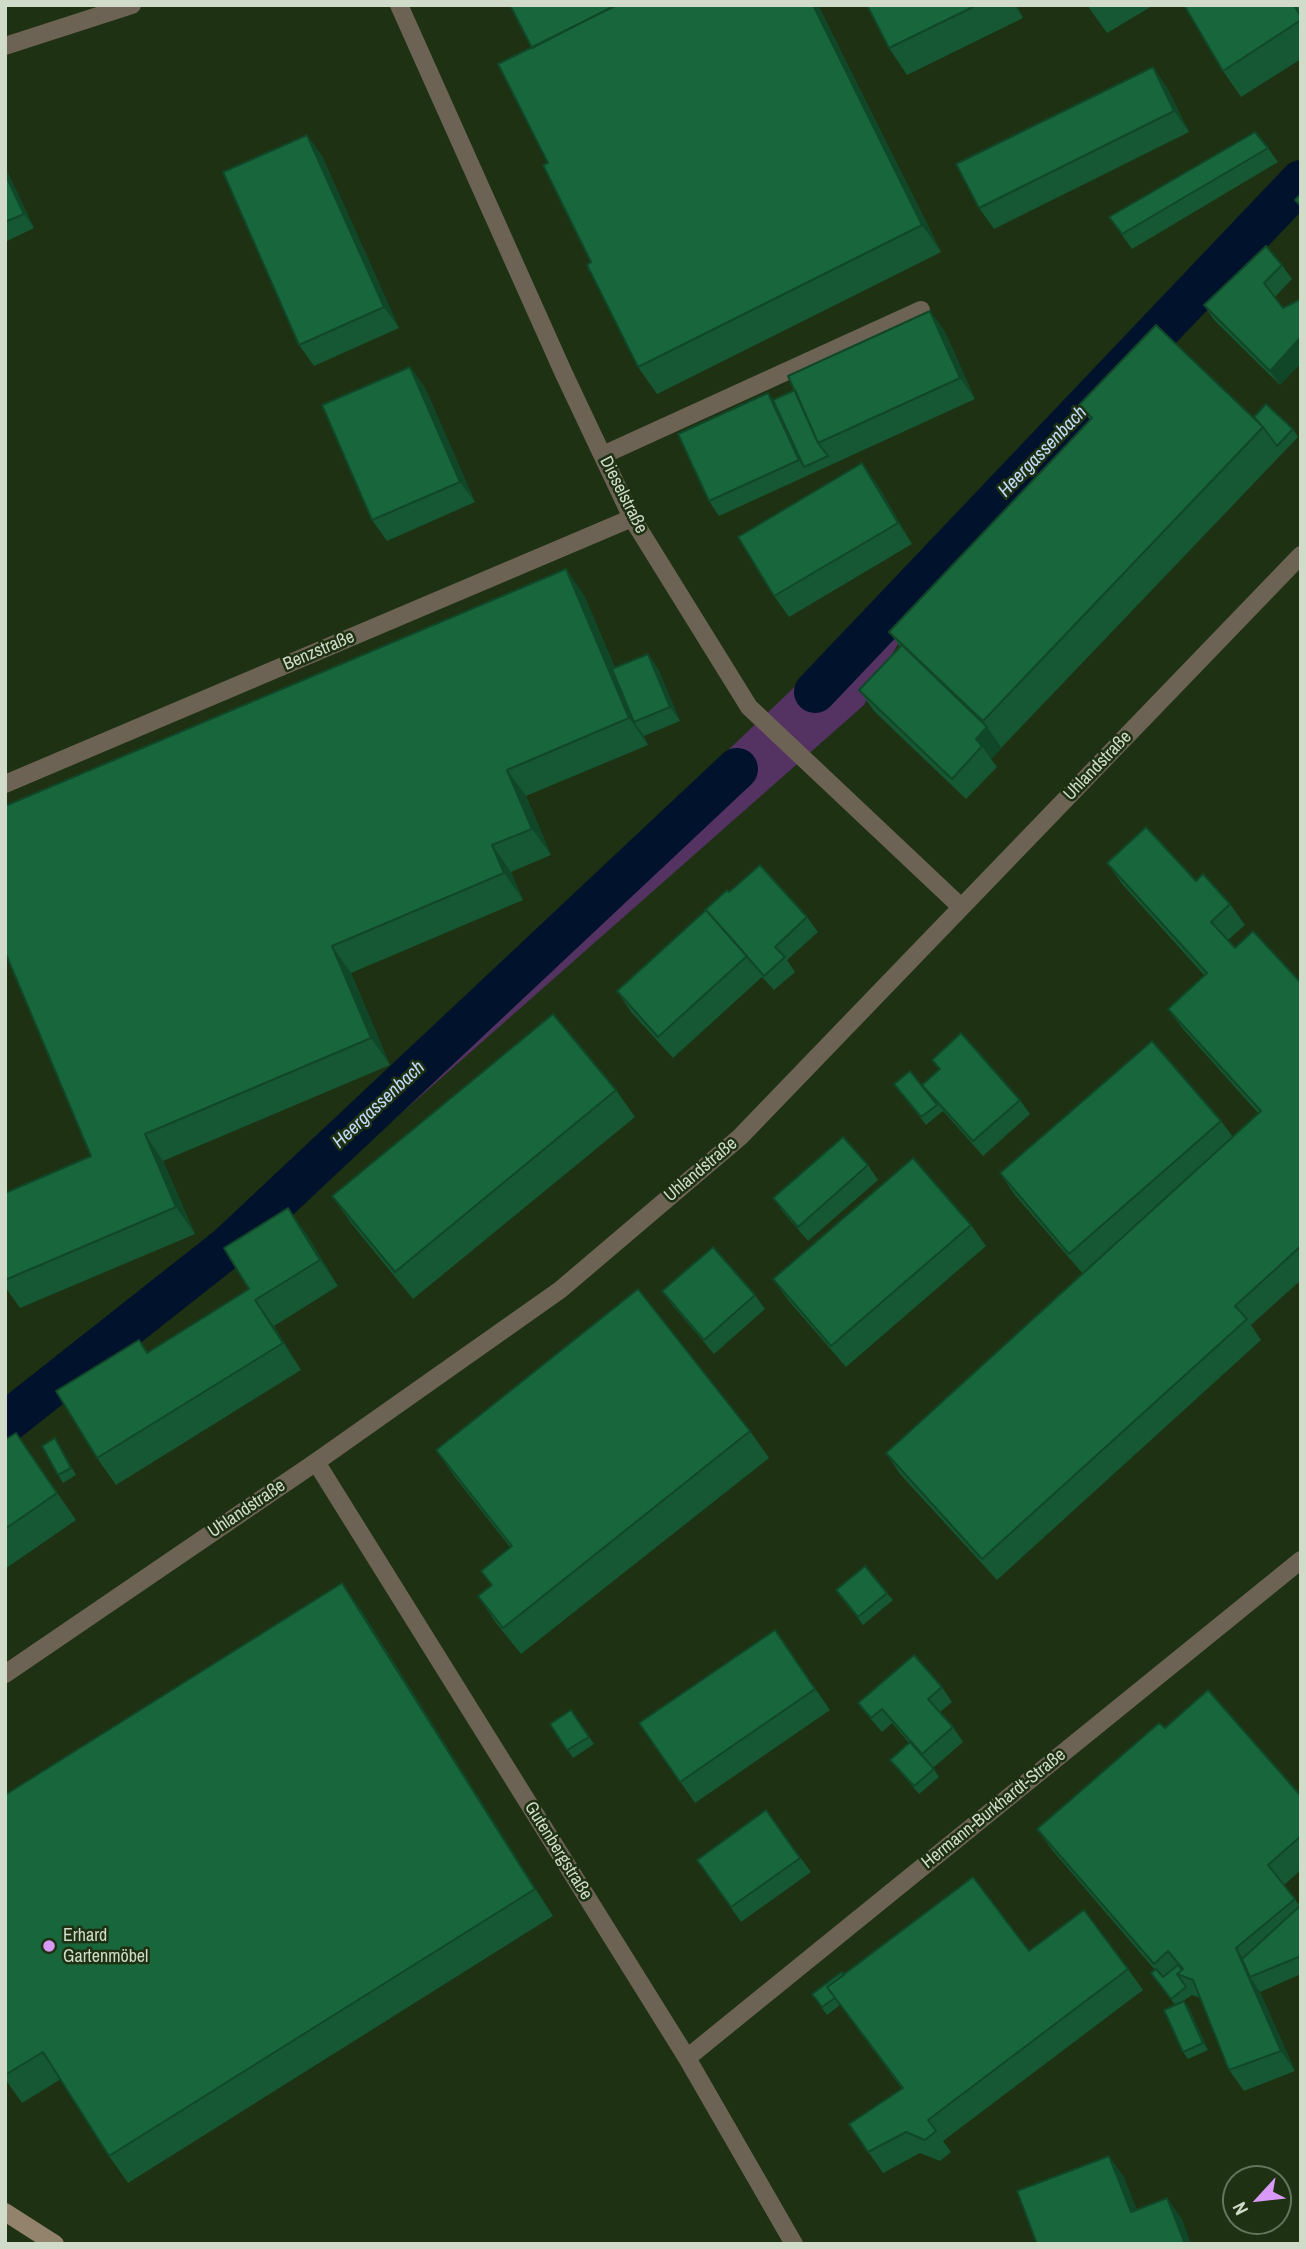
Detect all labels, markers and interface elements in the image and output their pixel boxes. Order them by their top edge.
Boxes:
water label: Heergassenbach [994,402,1092,502]
street label: Dieselstraße [594,453,652,537]
street label: Benzstraße [280,626,358,676]
street label: Uhlandstraße [1059,727,1137,805]
water label: Heergassenbach [328,1056,430,1154]
street label: Uhlandstraße [660,1133,742,1207]
street label: Uhlandstraße [204,1475,290,1543]
street label: Hermann-Burkhardt-Straße [918,1744,1070,1874]
street label: Gutenbergstraße [519,1798,597,1904]
place label: Erhard Gartenmöbel [63,1925,148,1968]
marker: Erhard Gartenmöbel [41,1938,57,1954]
north arrow [1222,2165,1292,2235]
text: N [1226,2198,1254,2220]

